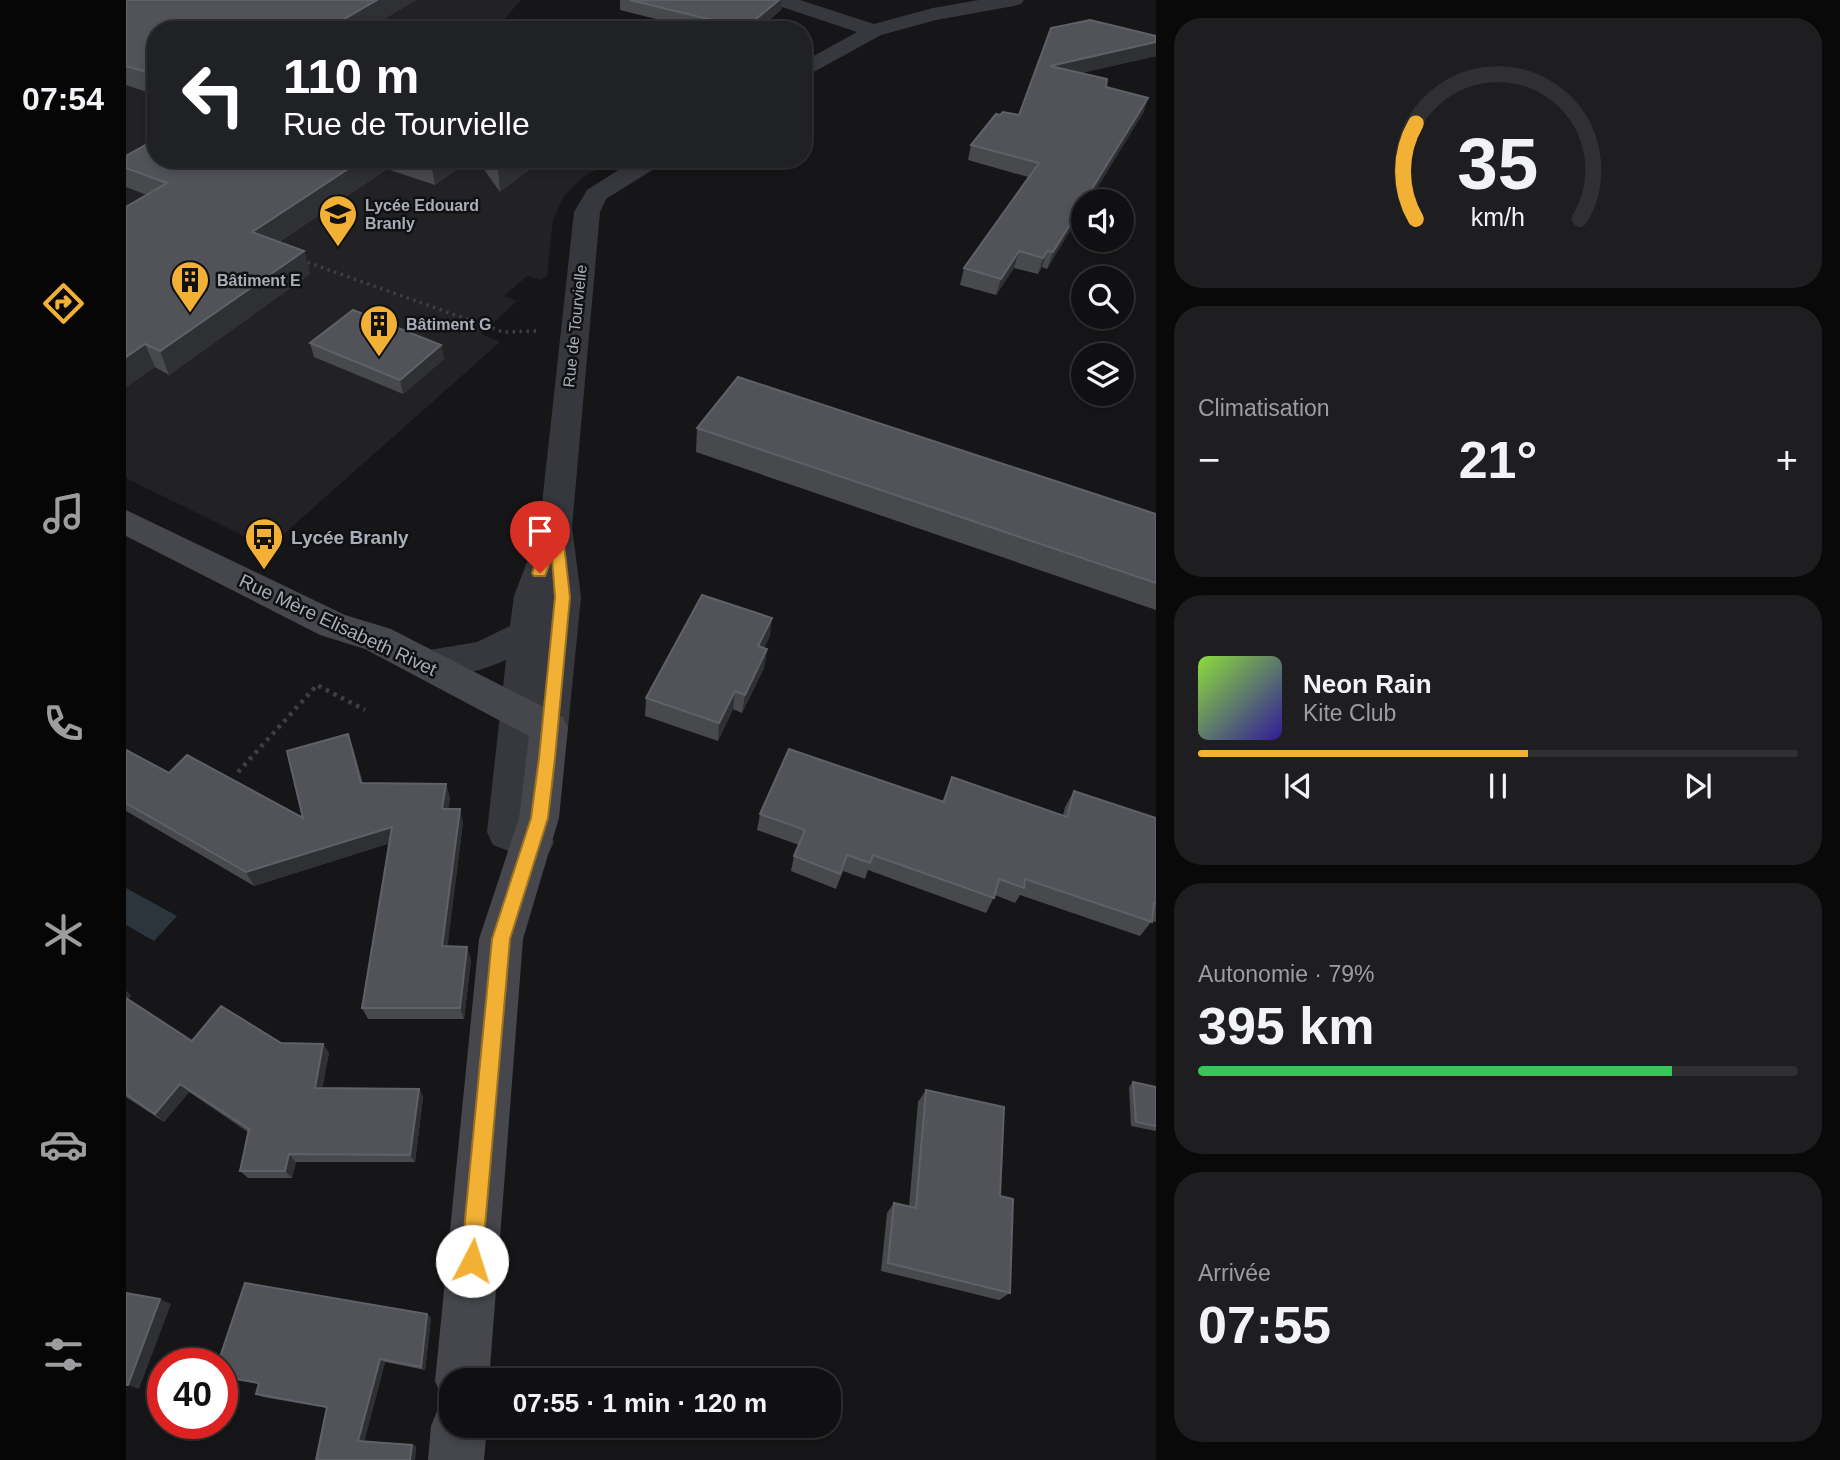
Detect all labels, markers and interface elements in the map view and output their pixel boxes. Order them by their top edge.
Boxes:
icon: left [168,49,259,140]
text: 110 m [283,49,419,103]
text: 07:54 [22,81,104,117]
text: Rue de Tourvielle [283,106,530,142]
text: 35 [1458,124,1538,205]
map controls [1071,189,1134,406]
button: sound [1071,189,1134,252]
school or university icon: Lycée Edouard Branly [317,193,359,248]
place label: Lycée Edouard Branly [365,197,479,232]
text: km/h [1471,203,1525,231]
building icon: Bâtiment E [169,259,211,314]
street label: Rue de Tourvielle [560,264,590,388]
button: search [1071,266,1134,329]
place label: Bâtiment E [217,272,301,289]
icon: directions [39,279,88,328]
building icon: Bâtiment G [358,303,400,358]
place label: Bâtiment G [406,316,491,333]
button: layers [1071,343,1134,406]
text: Climatisation [1198,395,1330,421]
text: 21° [1459,431,1537,489]
text: − [1198,439,1220,481]
text: + [1776,439,1798,481]
icon: music [39,489,88,538]
pin [510,501,570,573]
icon: arrive [521,512,559,550]
bus stop icon: Lycée Branly [243,516,285,571]
place label: Lycée Branly [291,527,409,548]
street label: Rue Mère Elisabeth Rivet [236,570,441,680]
text: Neon Rain [1303,669,1432,699]
icon: phone [39,699,88,748]
text: Kite Club [1303,700,1396,726]
icon: previous [1279,767,1317,805]
icon: pause [1479,767,1517,805]
icon: next [1679,767,1717,805]
icon: climate [39,910,88,959]
text: Autonomie · 79% [1198,961,1374,987]
text: 395 km [1198,997,1374,1055]
icon: car [39,1120,88,1169]
position arrow [435,1224,509,1298]
text: Arrivée [1198,1260,1271,1286]
text: 07:55 [1198,1296,1331,1354]
icon: filters [39,1330,88,1379]
speed limit sign: 40 [147,1348,238,1439]
text: 07:55 · 1 min · 120 m [513,1388,767,1418]

